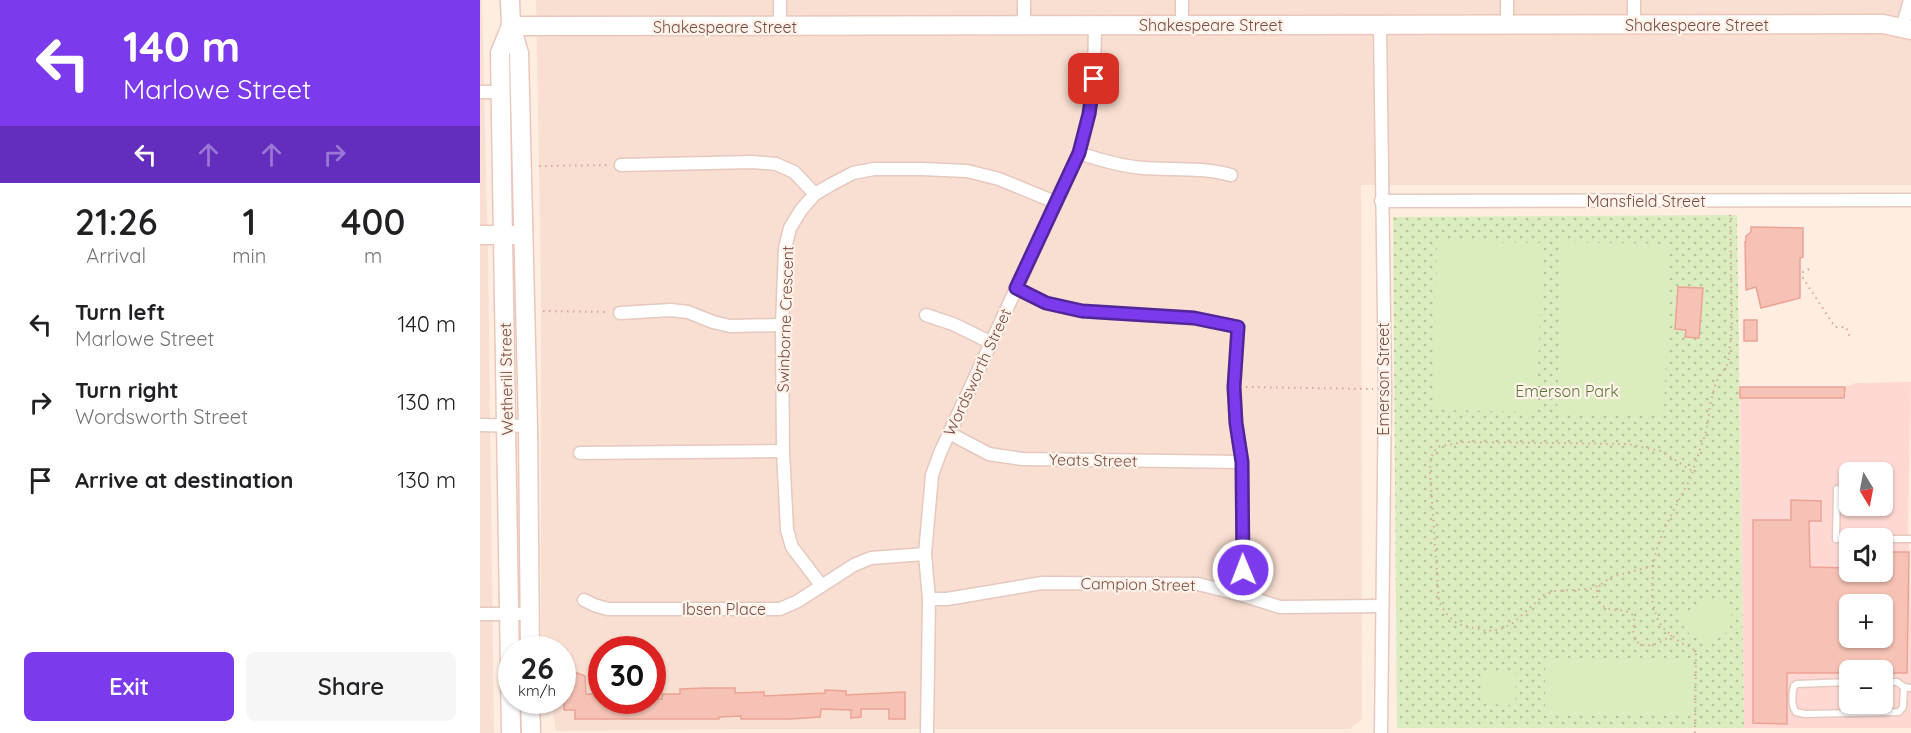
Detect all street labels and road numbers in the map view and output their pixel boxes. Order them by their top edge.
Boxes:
street label: Shakespeare Street [1139,15,1283,35]
street label: Shakespeare Street [1625,15,1769,35]
street label: Shakespeare Street [653,17,797,37]
street label: Mansfield Street [1586,191,1706,211]
street label: Swinborne Crescent [772,245,798,393]
street label: Wordsworth Street [939,305,1015,439]
street label: Wetherill Street [495,322,517,436]
street label: Emerson Street [1373,322,1393,436]
street label: Yeats Street [1049,449,1137,471]
street label: Campion Street [1080,573,1196,595]
street label: Ibsen Place [682,599,766,619]

